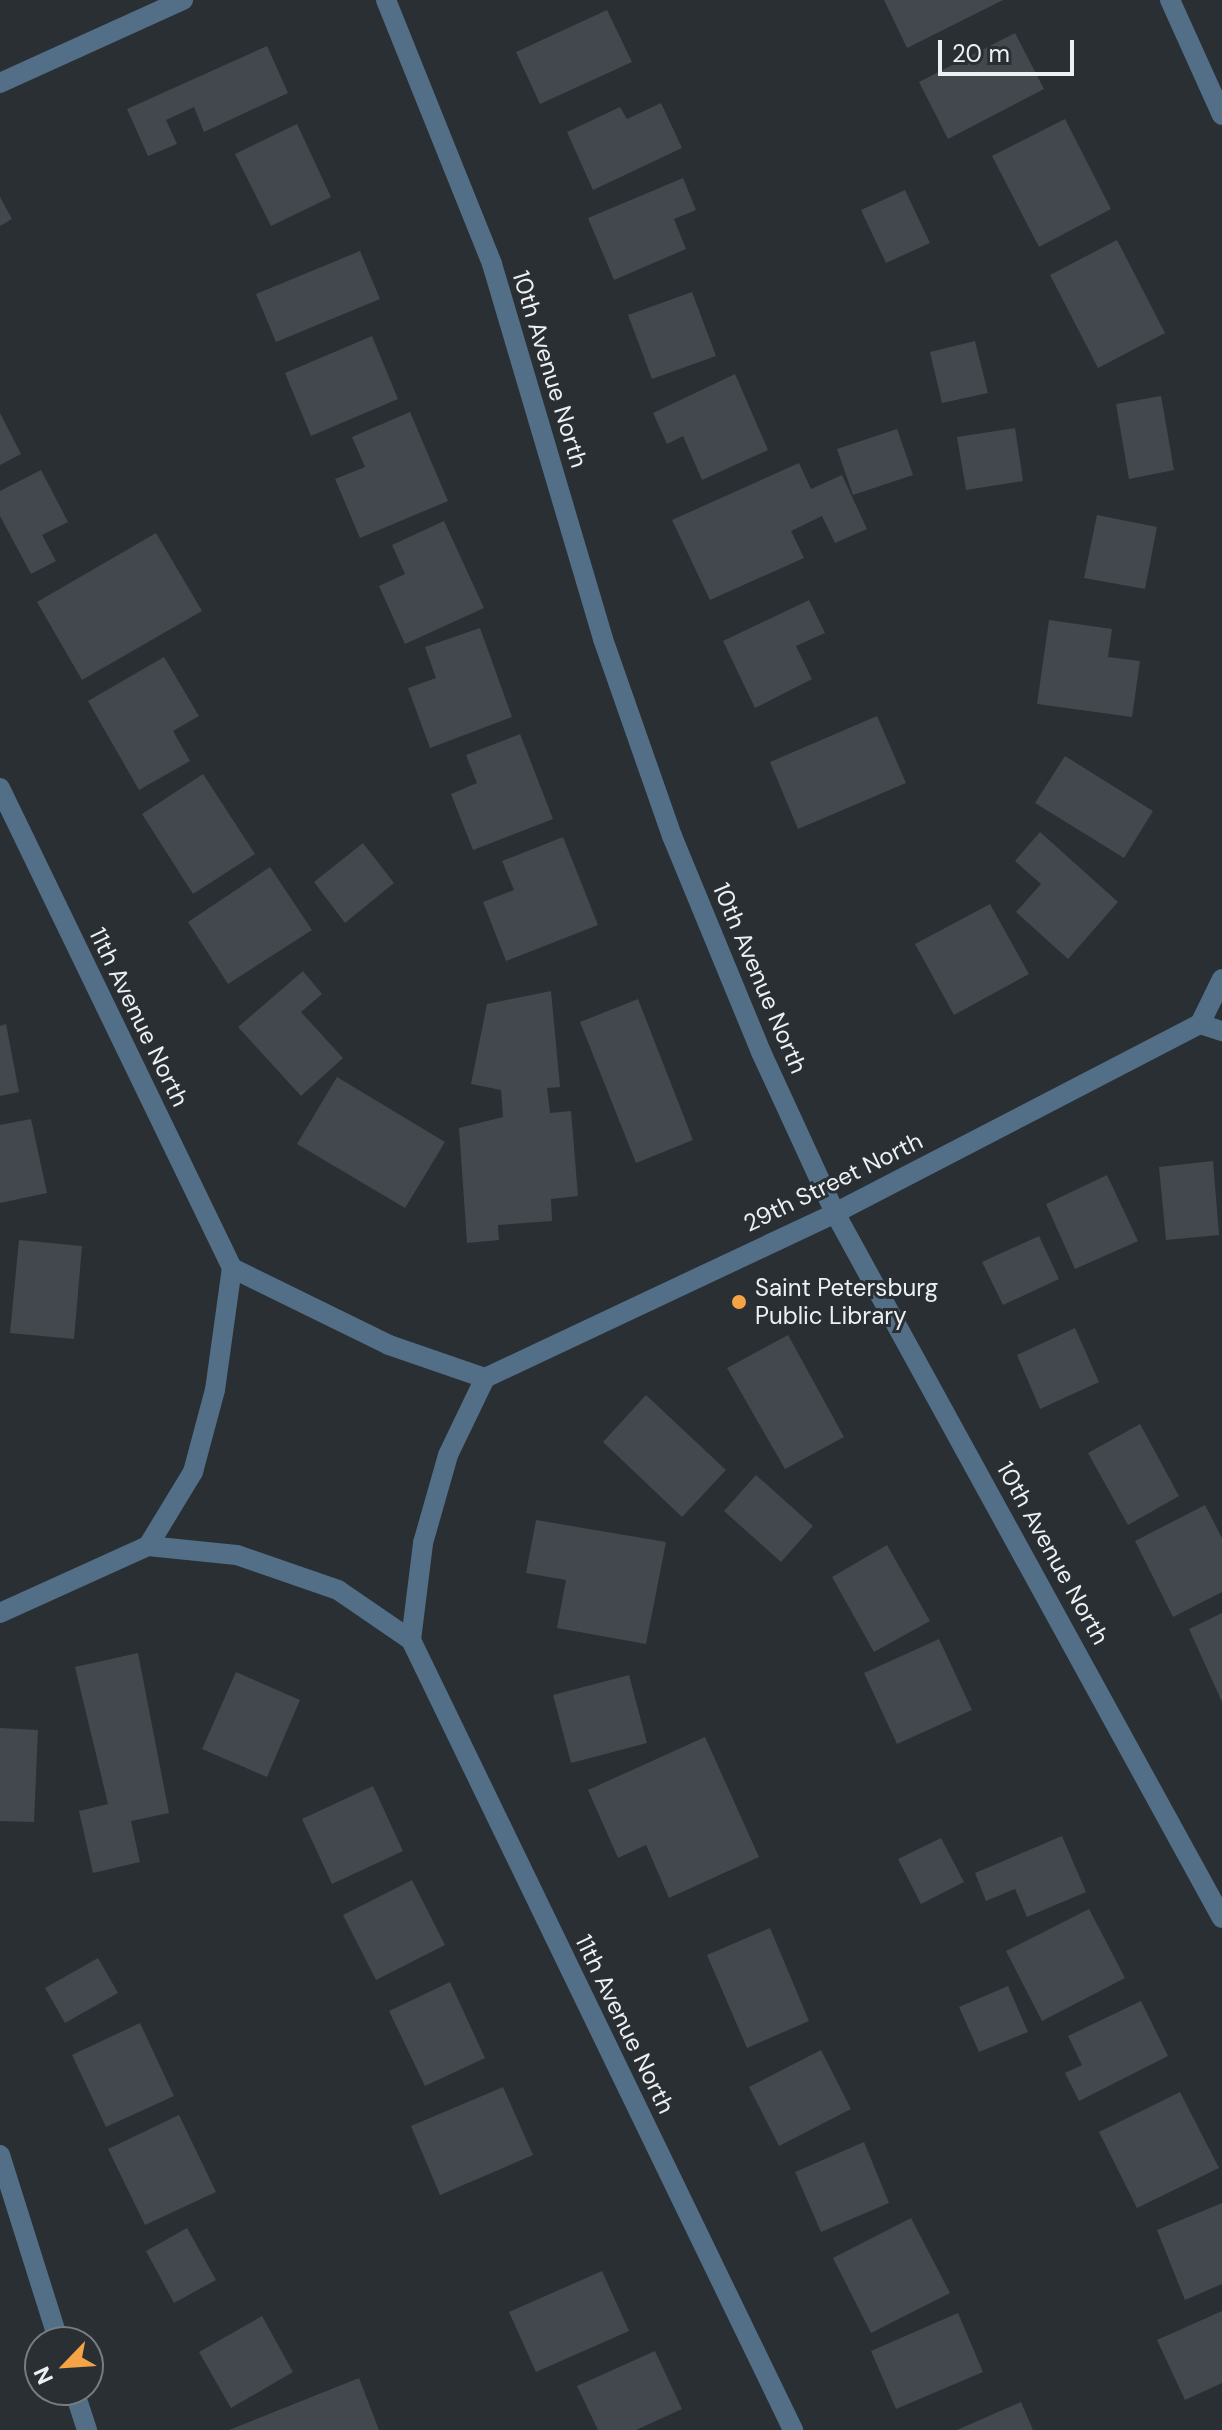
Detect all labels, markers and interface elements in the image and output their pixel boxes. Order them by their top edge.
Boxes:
scale bar [942,24,1078,74]
text: 20 m [952,38,1010,69]
street label: 10th Avenue North [506,267,594,471]
street label: 10th Avenue North [707,878,813,1078]
street label: 11th Avenue North [83,923,195,1111]
street label: 29th Street North [739,1126,927,1238]
place label: Saint Petersburg Public Library [755,1274,938,1330]
marker: Saint Petersburg Public Library [730,1293,748,1311]
street label: 10th Avenue North [991,1457,1115,1649]
street label: 11th Avenue North [569,1930,681,2118]
north arrow [24,2326,104,2406]
text: N [27,2362,60,2389]

